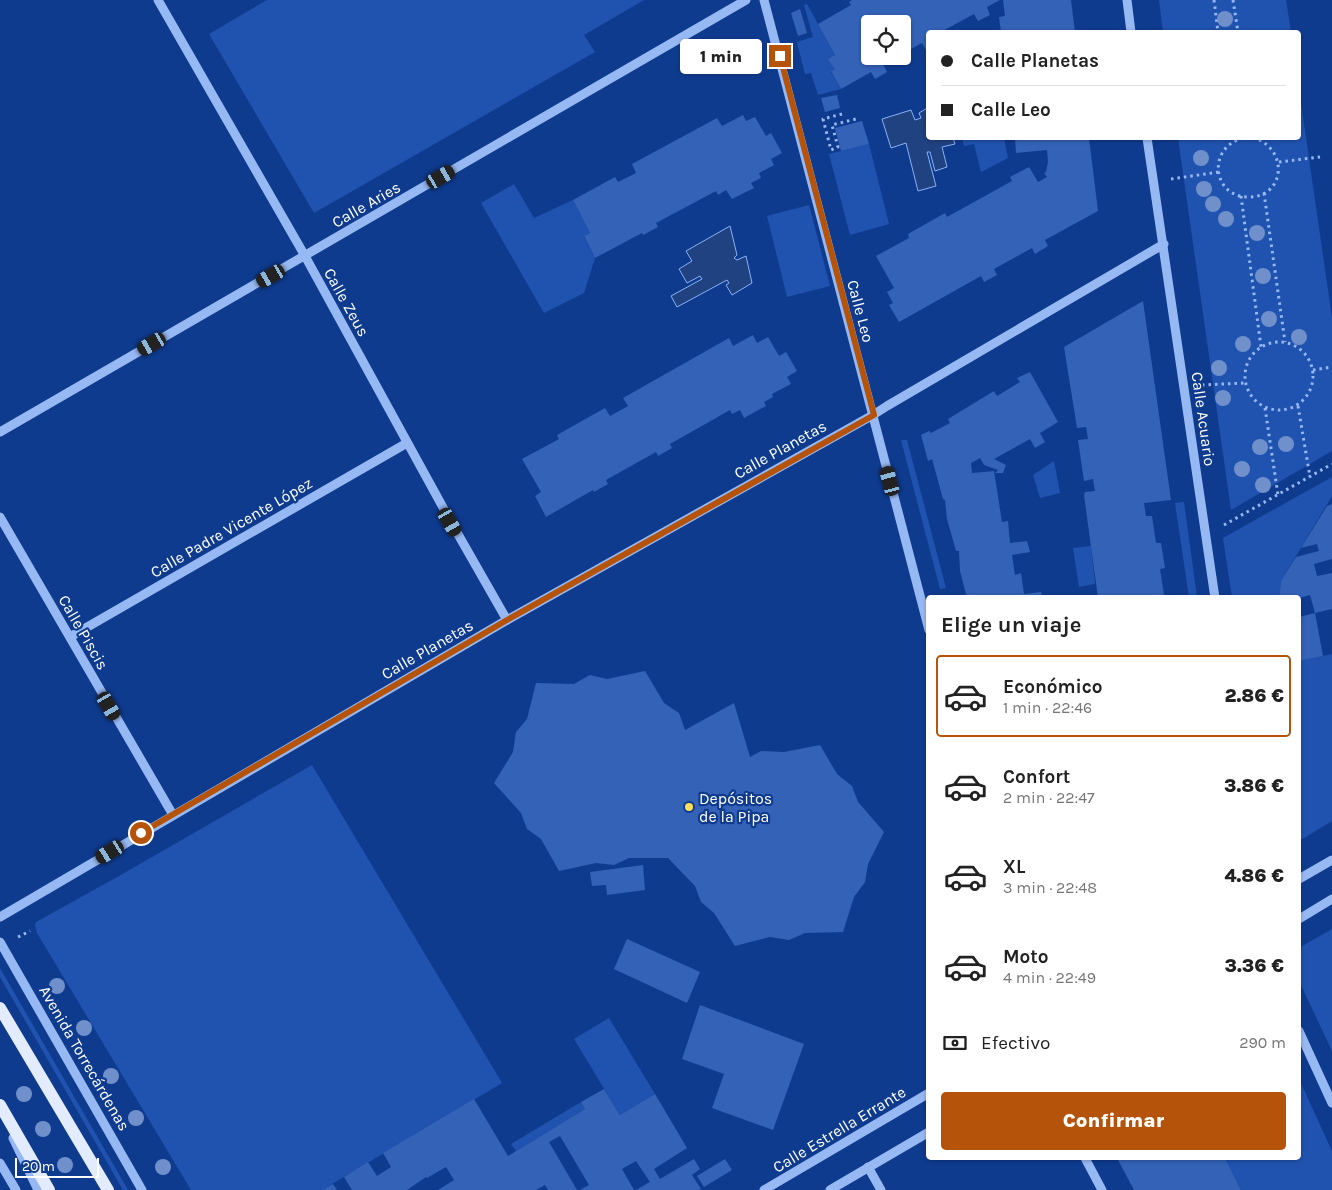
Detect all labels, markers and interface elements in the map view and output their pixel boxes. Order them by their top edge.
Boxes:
map controls [861,15,911,65]
button: locate [861,15,911,65]
callout: 1 min [680,38,762,74]
route end [769,45,791,67]
text: 1 min [700,47,742,66]
text: Calle Planetas [971,50,1099,72]
text: Calle Leo [971,99,1051,121]
car [424,163,457,191]
street label: Calle Aries [329,177,404,232]
car [254,262,287,290]
street label: Calle Zeus [320,265,373,340]
street label: Calle Leo [843,278,878,345]
car [135,330,168,358]
street label: Calle Acuario [1187,371,1220,467]
street label: Calle Planetas [731,416,830,483]
car [878,465,901,497]
street label: Calle Padre Vicente López [147,473,316,582]
car [436,505,463,539]
street label: Calle Piscis [55,592,113,673]
text: Elige un viaje [941,612,1081,638]
street label: Calle Planetas [378,615,477,683]
icon: car [943,674,988,719]
text: Económico [1003,676,1103,698]
text: 2.86 € [1224,685,1284,707]
car [95,689,122,723]
text: 1 min · 22:46 [1003,698,1092,717]
icon: car [943,764,988,809]
text: Confort [1003,766,1070,788]
text: 3.86 € [1224,775,1284,797]
text: 2 min · 22:47 [1003,788,1095,807]
place label: Depósitos de la Pipa [699,789,772,826]
marker: Depósitos de la Pipa [683,801,695,813]
route start [130,822,152,844]
car [93,838,126,866]
icon: car [943,854,988,899]
text: XL [1003,856,1025,878]
text: 4.86 € [1224,865,1284,887]
text: 3 min · 22:48 [1003,878,1097,897]
icon: car [943,944,988,989]
text: Moto [1003,946,1049,968]
text: 3.36 € [1225,955,1284,977]
text: 4 min · 22:49 [1003,968,1096,987]
street label: Avenida Torrecárdenas [35,982,134,1134]
icon: cash [941,1029,969,1057]
text: Efectivo [981,1032,1050,1054]
text: 290 m [1239,1033,1286,1052]
street label: Calle Estrella Errante [769,1082,909,1177]
button: Confirmar [941,1092,1286,1150]
scale bar [15,1155,99,1178]
text: 20 m [22,1158,55,1175]

